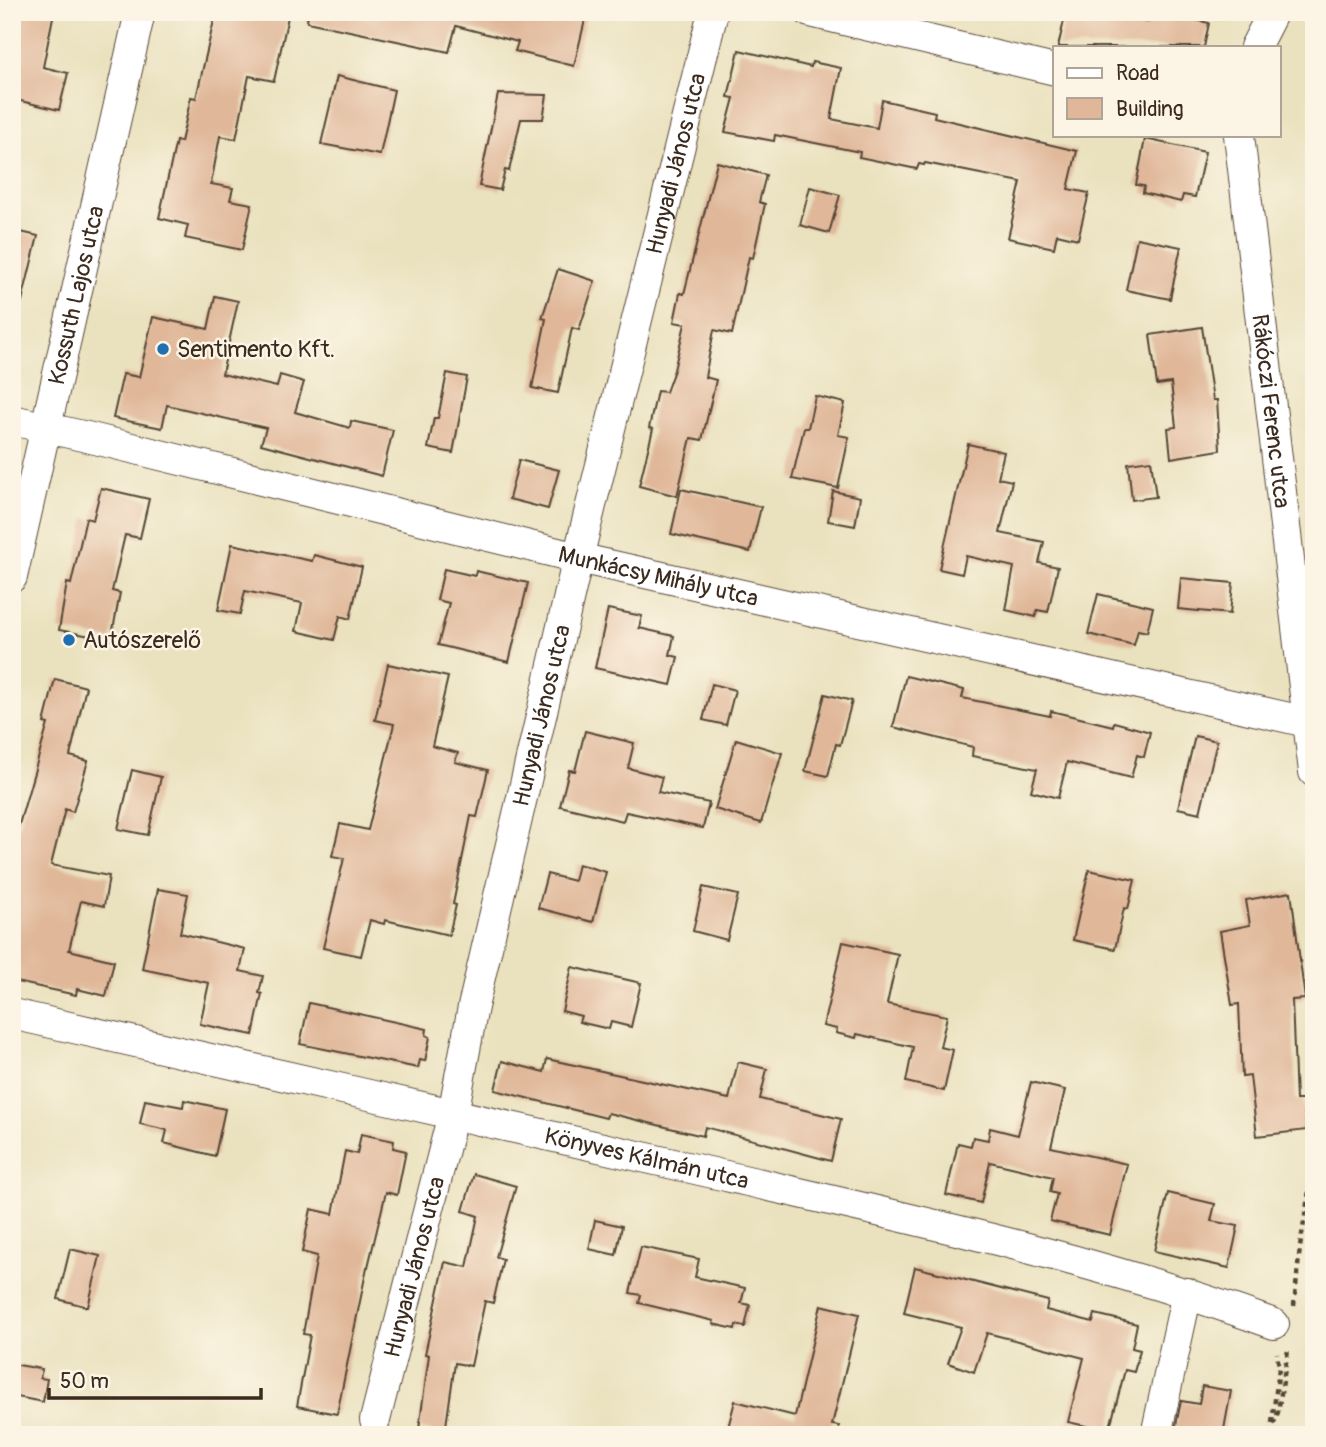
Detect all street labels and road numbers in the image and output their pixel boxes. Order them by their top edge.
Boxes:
street label: Hunyadi János utca [640,70,712,257]
street label: Kossuth Lajos utca [42,203,111,388]
street label: Rákóczi Ferenc utca [1245,313,1297,510]
street label: Munkácsy Mihály utca [555,540,761,613]
street label: Hunyadi János utca [506,622,577,809]
street label: Könyves Kálmán utca [542,1121,752,1196]
street label: Hunyadi János utca [378,1173,452,1361]

